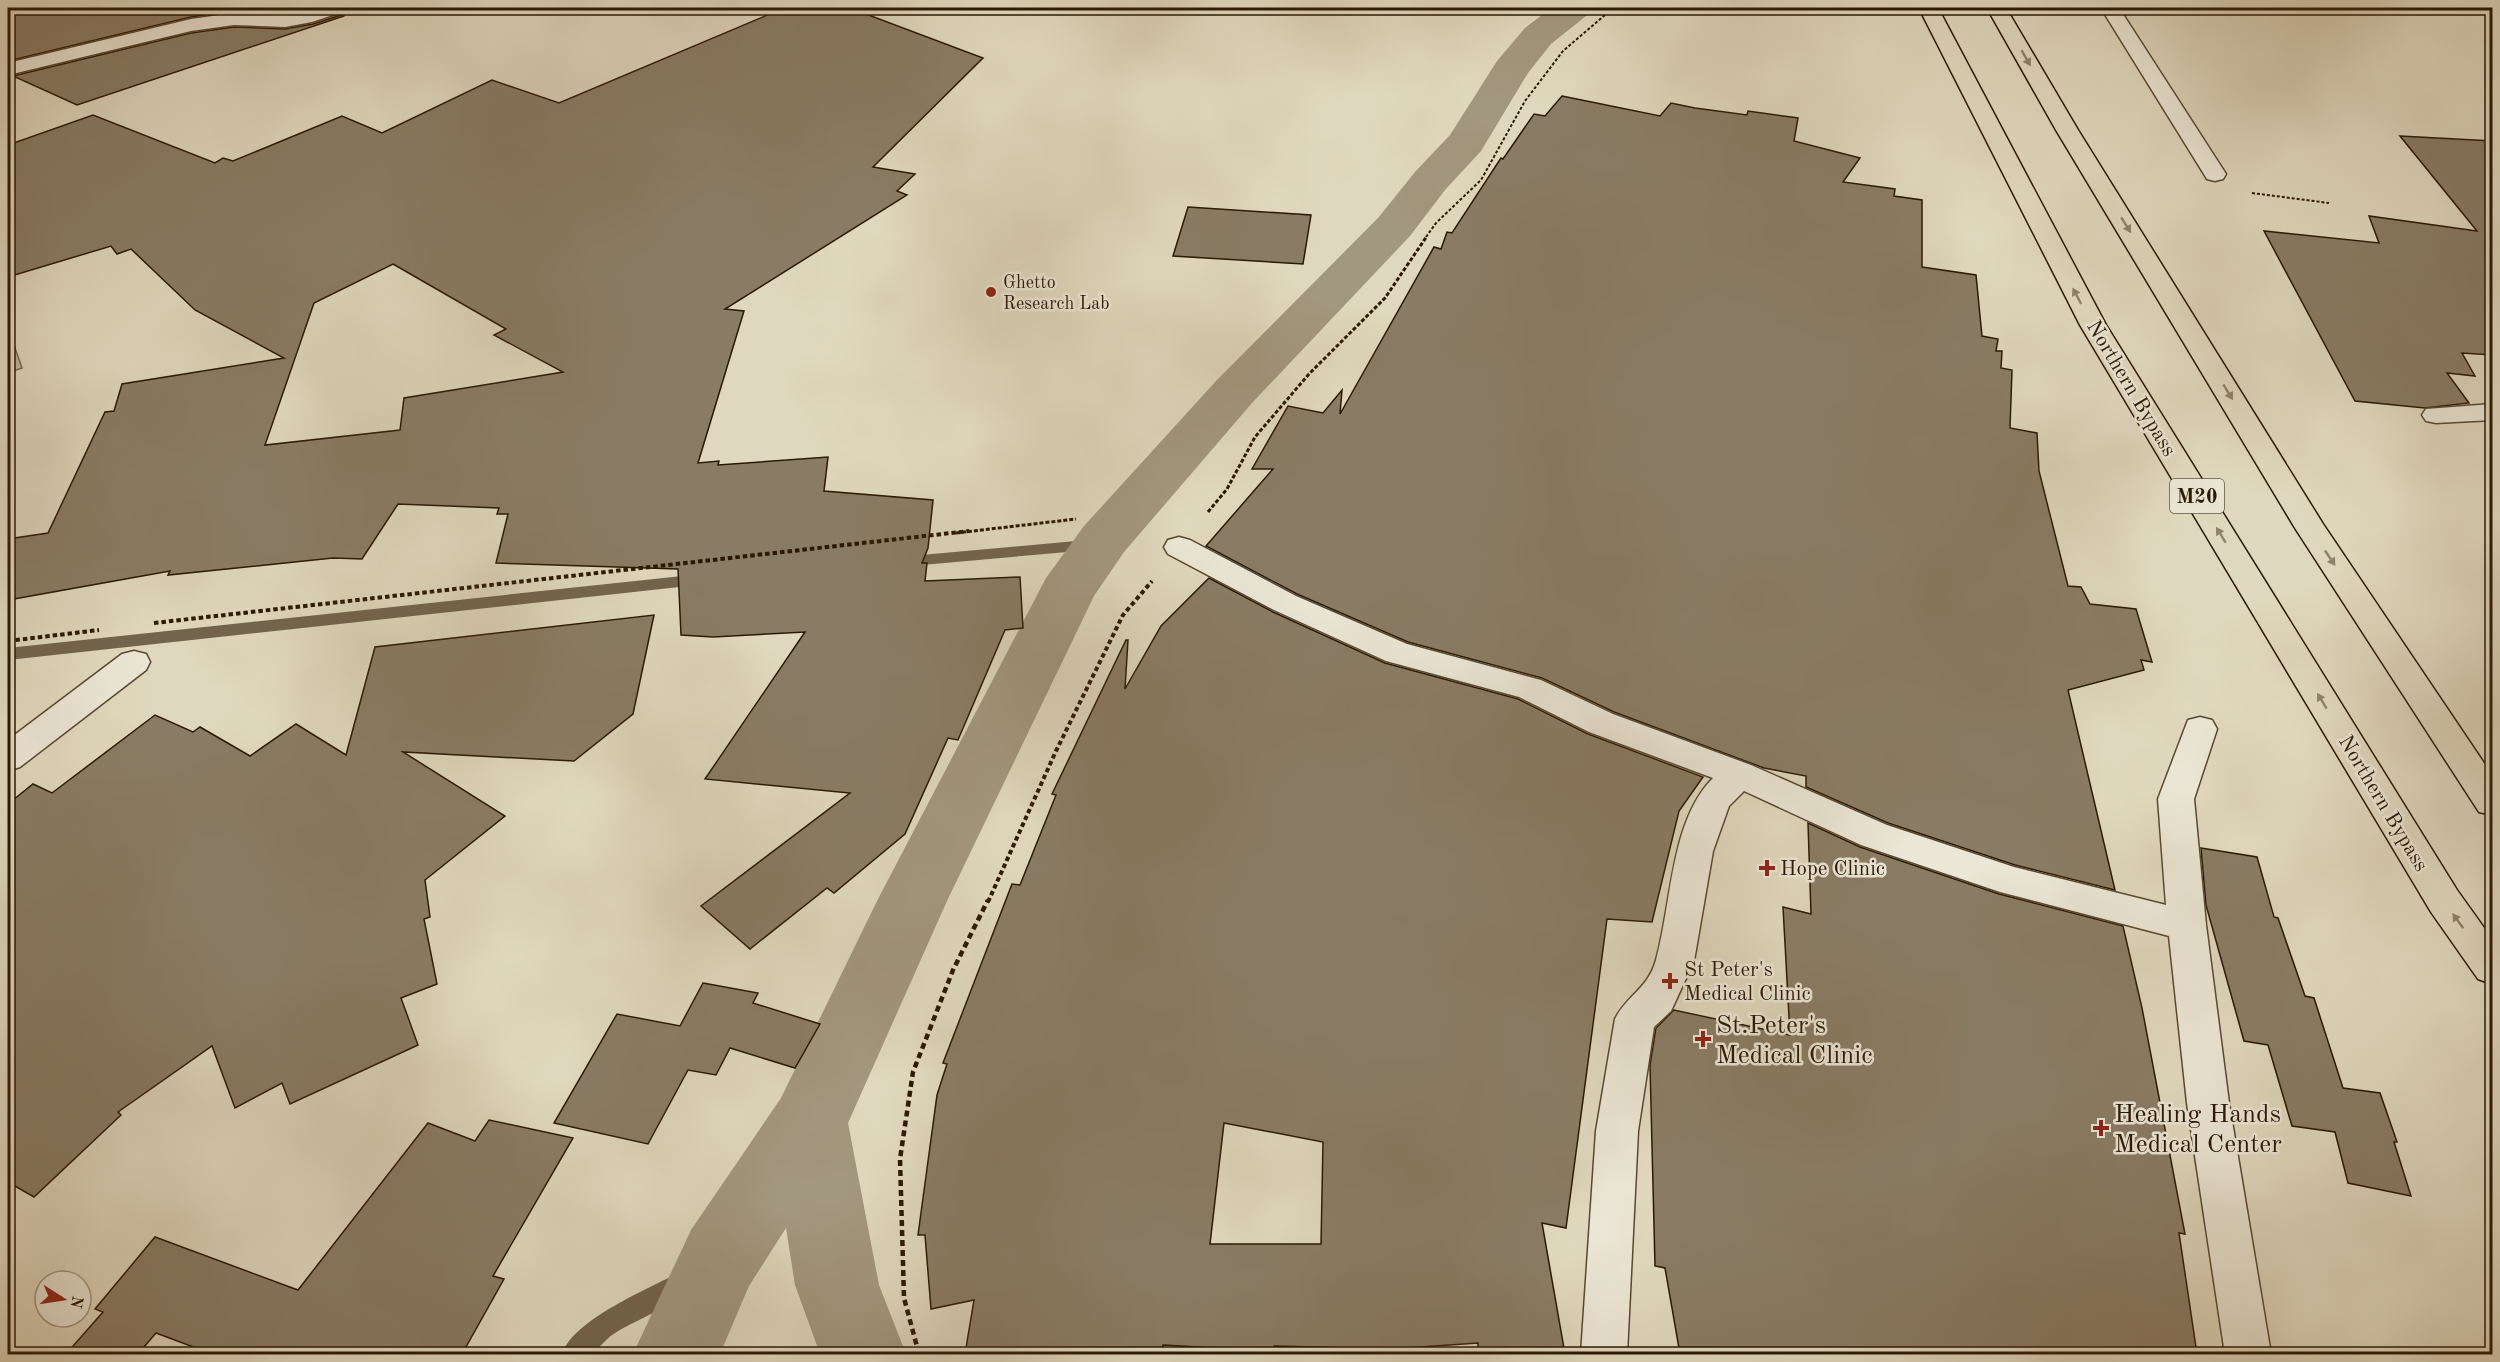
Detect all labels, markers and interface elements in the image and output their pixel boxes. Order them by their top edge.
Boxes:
one-way arrow [2020,50,2031,66]
one-way arrow [2120,217,2131,233]
place label: Ghetto Research Lab [1003,274,1109,313]
marker: Ghetto Research Lab [984,285,998,299]
one-way arrow [2073,287,2082,304]
street label: Northern Bypass [2082,317,2180,460]
one-way arrow [2222,384,2233,400]
road number: M20 [2170,479,2224,513]
one-way arrow [2215,527,2226,543]
one-way arrow [2324,549,2336,565]
one-way arrow [2317,693,2328,710]
street label: Northern Bypass [2334,732,2432,875]
marker: Hope Clinic [1758,859,1776,877]
place label: Hope Clinic [1780,859,1885,880]
one-way arrow [2452,913,2464,929]
place label: St Peter's Medical Clinic [1684,960,1811,1005]
marker: St Peter's Medical Clinic [1661,972,1679,990]
place label: St.Peter's Medical Clinic [1716,1013,1873,1069]
marker: St.Peter's Medical Clinic [1694,1030,1712,1048]
place label: Healing Hands Medical Center [2114,1102,2282,1158]
marker: Healing Hands Medical Center [2092,1119,2110,1137]
north arrow [33,1269,93,1329]
text: N [66,1294,85,1310]

